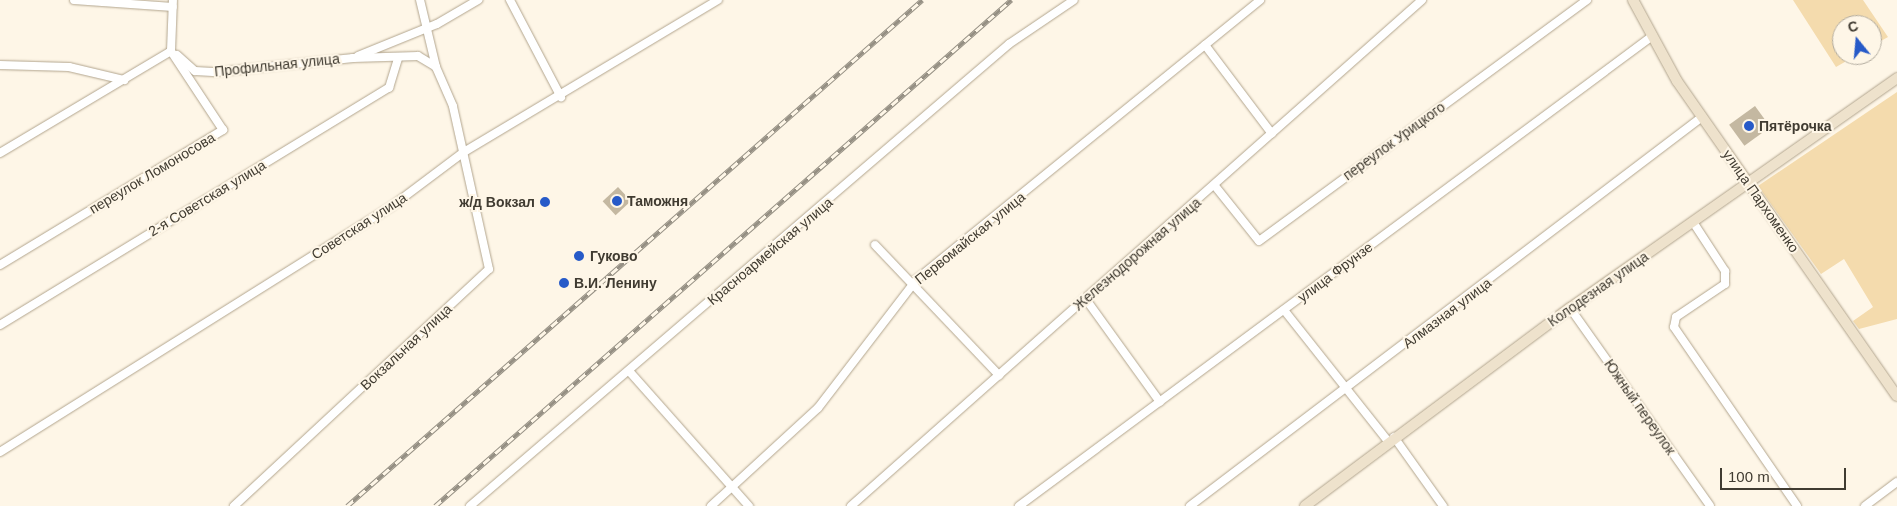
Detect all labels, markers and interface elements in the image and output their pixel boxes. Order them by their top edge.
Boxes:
north arrow [1832,15,1882,65]
text: С [1846,17,1860,36]
street label: Профильная улица [214,50,340,80]
street label: переулок Урицкого [1340,98,1448,184]
place label: Пятёрочка [1759,118,1832,134]
marker: Пятёрочка [1743,120,1755,132]
street label: переулок Ломоносова [86,129,218,217]
street label: улица Пархоменко [1719,146,1803,256]
street label: 2-я Советская улица [145,156,269,240]
street label: Первомайская улица [911,188,1029,288]
street label: Советская улица [308,189,410,263]
place label: Таможня [627,193,688,209]
place label: ж/д Вокзал [459,194,535,210]
street label: Красноармейская улица [704,194,836,308]
street label: Железнодорожная улица [1070,194,1204,314]
marker: Таможня [611,195,623,207]
marker: ж/д Вокзал [539,196,551,208]
street label: улица Фрунзе [1294,238,1376,306]
place label: Гуково [590,248,638,264]
street label: Колодезная улица [1544,248,1652,330]
marker: Гуково [572,249,586,263]
street label: Алмазная улица [1399,274,1495,352]
place label: В.И. Ленину [574,275,657,291]
marker: В.И. Ленину [558,277,570,289]
street label: Вокзальная улица [357,300,455,394]
street label: Южный переулок [1601,356,1679,458]
scale bar [1722,458,1848,490]
text: 100 m [1728,468,1770,485]

